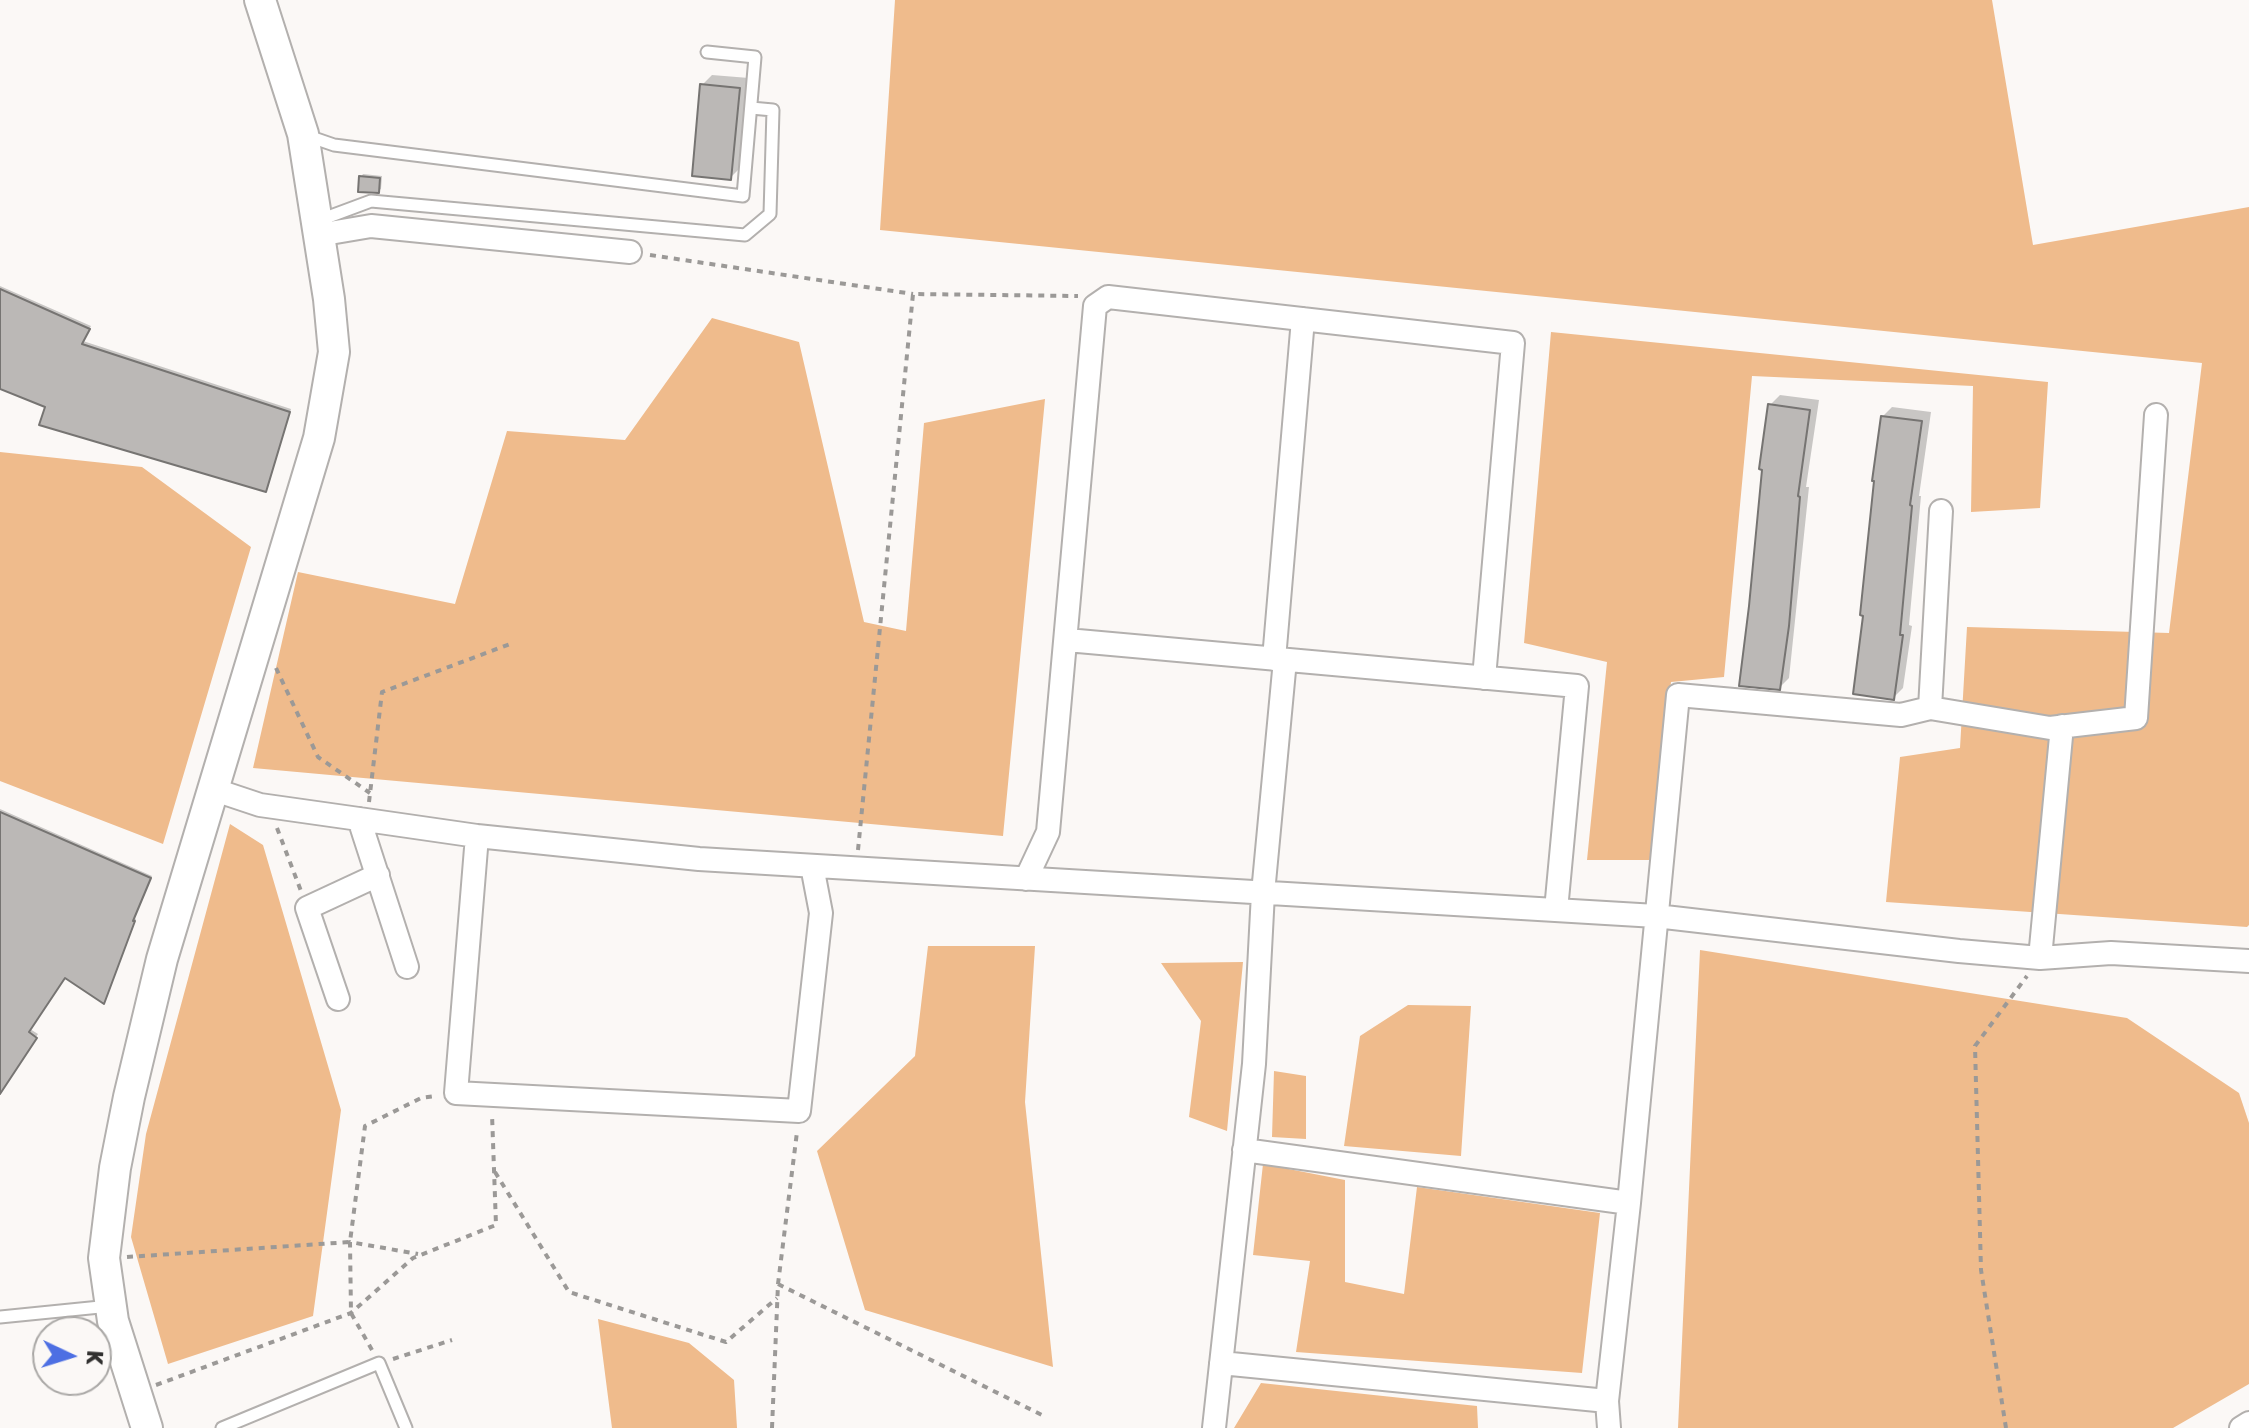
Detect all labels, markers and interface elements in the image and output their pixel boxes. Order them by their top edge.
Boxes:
north arrow [32,1316,112,1396]
text: K [80,1349,108,1366]

